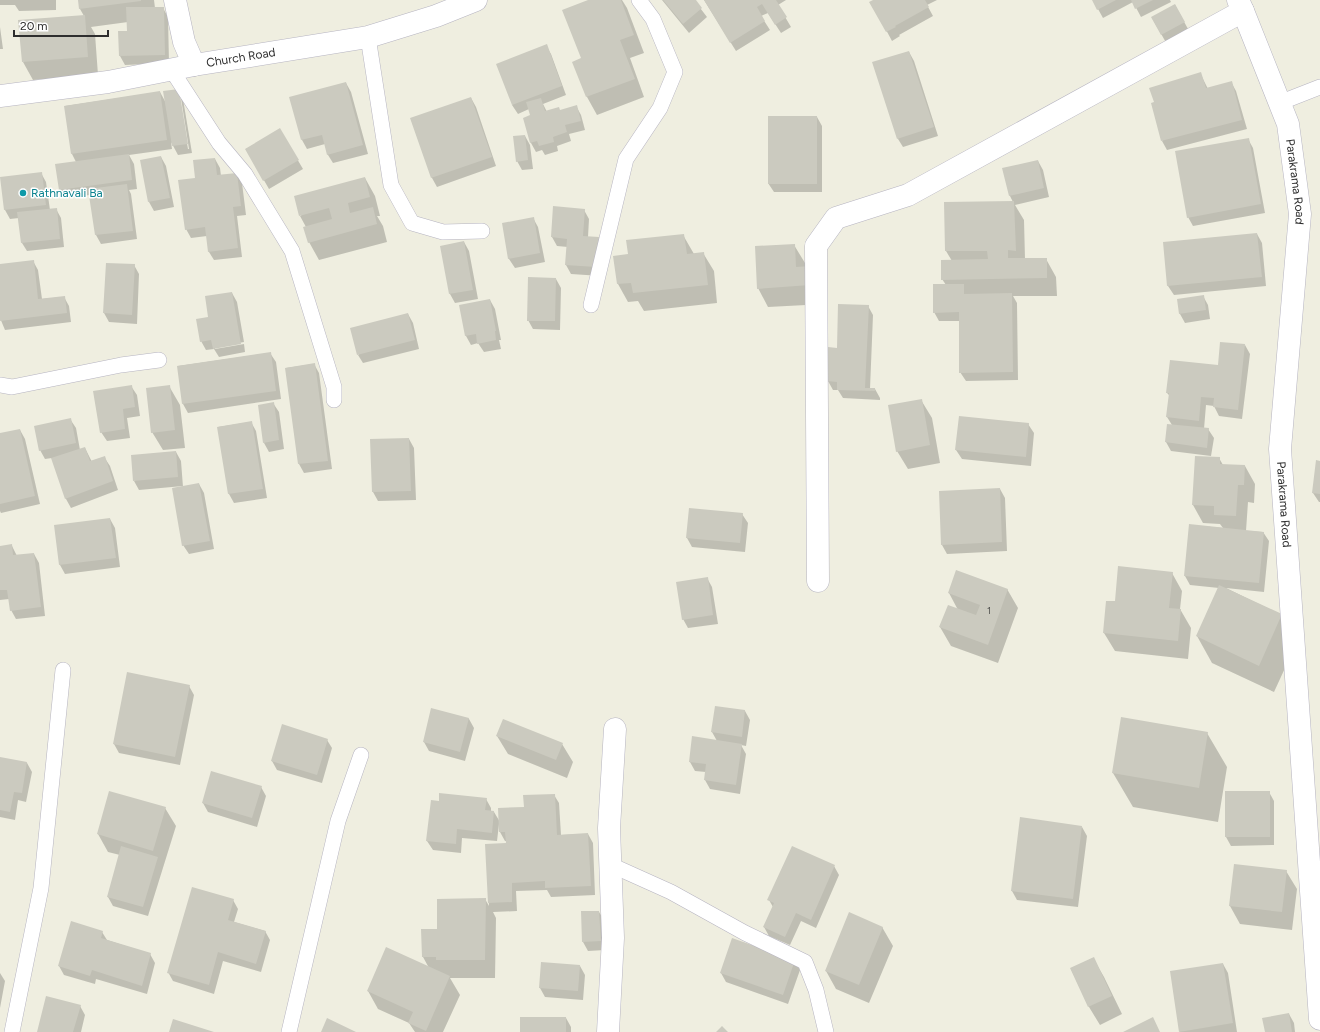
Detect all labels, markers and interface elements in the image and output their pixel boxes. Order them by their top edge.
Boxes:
scale bar [14,12,108,38]
text: 20 m [20,19,48,33]
street label: Church Road [205,45,276,70]
street label: Parakrama Road [1283,138,1307,225]
place label: Rathnavali Ba [31,186,103,200]
marker: Rathnavali Ba [18,188,28,198]
street label: Parakrama Road [1274,461,1294,548]
house number: 1 [987,604,991,617]

